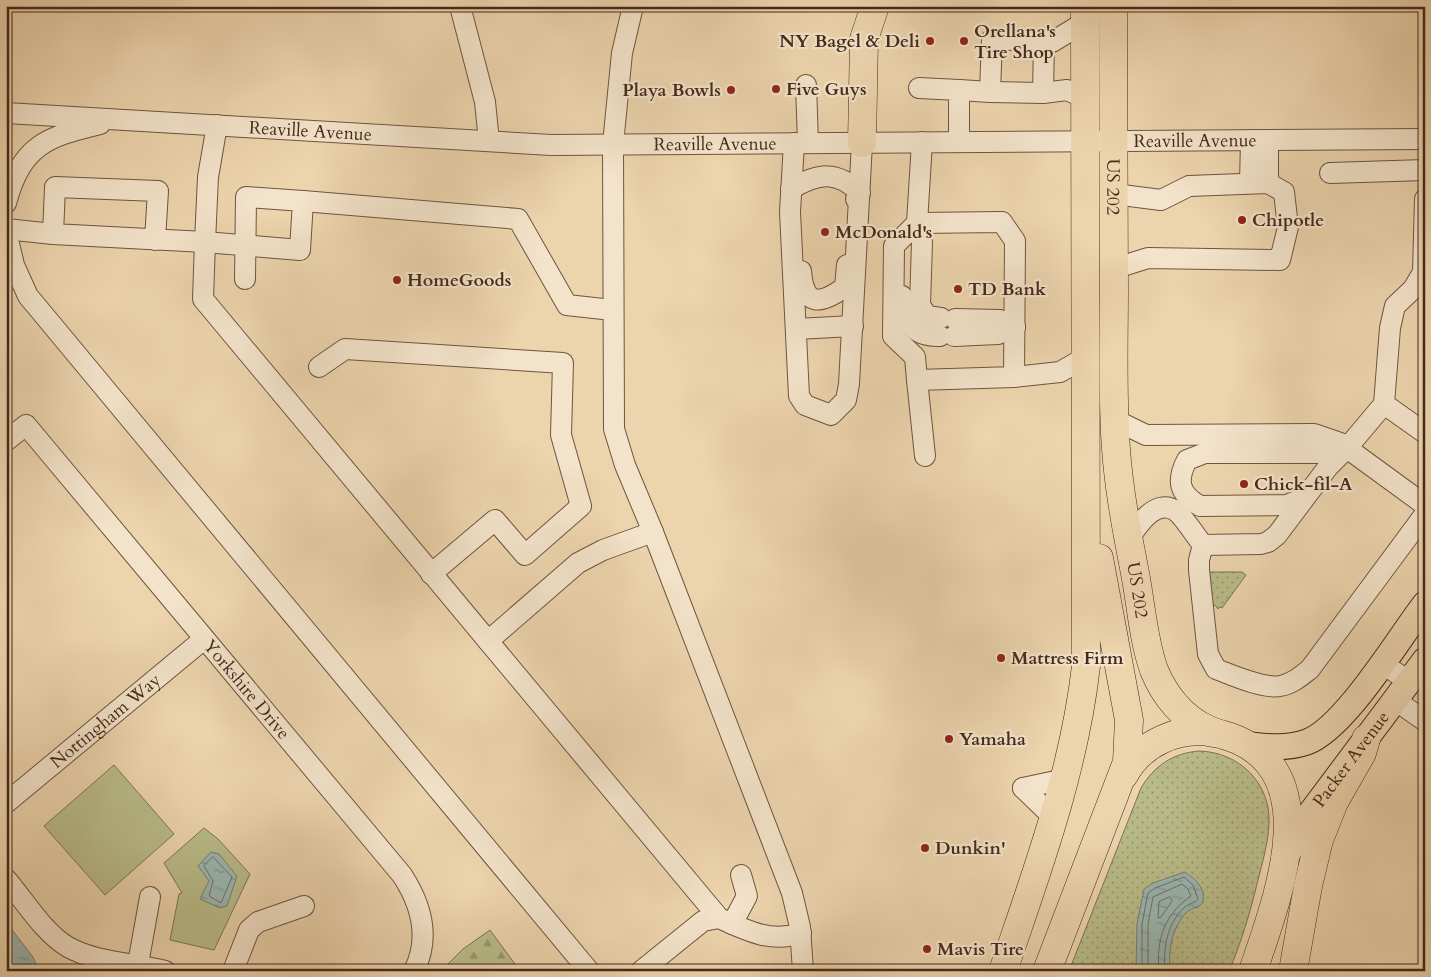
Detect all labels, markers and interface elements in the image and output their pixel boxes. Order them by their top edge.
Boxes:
place label: Orellana's Tire Shop [974,19,1056,65]
place label: NY Bagel & Deli [779,29,920,54]
marker: NY Bagel & Deli [924,35,936,47]
marker: Orellana's Tire Shop [958,35,970,47]
place label: Five Guys [786,77,867,102]
place label: Playa Bowls [622,78,721,103]
marker: Five Guys [770,83,782,95]
marker: Playa Bowls [725,84,737,96]
street label: Reaville Avenue [248,115,373,147]
street label: Reaville Avenue [1133,128,1257,154]
street label: Reaville Avenue [653,131,777,157]
street label: US 202 [1100,159,1125,215]
place label: Chipotle [1252,208,1324,233]
marker: Chipotle [1236,214,1248,226]
place label: McDonald's [835,220,932,245]
marker: McDonald's [819,226,831,238]
place label: HomeGoods [407,268,511,293]
marker: HomeGoods [391,274,403,286]
place label: TD Bank [968,277,1047,302]
marker: TD Bank [952,283,964,295]
place label: Chick-fil-A [1254,472,1353,497]
marker: Chick-fil-A [1238,478,1250,490]
street label: US 202 [1120,560,1154,620]
street label: Yorkshire Drive [197,634,296,745]
place label: Mattress Firm [1011,646,1124,671]
marker: Mattress Firm [995,652,1007,664]
street label: Nottingham Way [45,668,167,774]
street label: Packer Avenue [1307,706,1395,813]
place label: Yamaha [959,727,1026,752]
marker: Yamaha [943,733,955,745]
place label: Dunkin' [935,836,1006,861]
marker: Dunkin' [919,842,931,854]
place label: Mavis Tire [937,937,1024,962]
marker: Mavis Tire [921,943,933,955]

